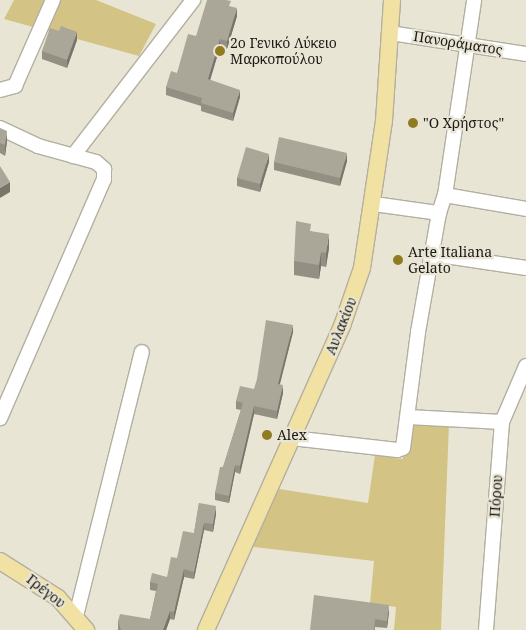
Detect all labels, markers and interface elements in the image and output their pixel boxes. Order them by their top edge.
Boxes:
street label: Πανοράματος [412,28,504,58]
place label: 2ο Γενικό Λύκειο Μαρκοπούλου [230,35,337,68]
marker: 2ο Γενικό Λύκειο Μαρκοπούλου [214,45,226,57]
place label: "Ο Χρήστος" [423,115,504,131]
marker: "Ο Χρήστος" [407,117,419,129]
place label: Arte Italiana Gelato [408,244,492,276]
marker: Arte Italiana Gelato [392,254,404,266]
street label: Αυλακίου [322,295,360,357]
place label: Alex [277,427,307,443]
marker: Alex [261,429,273,441]
street label: Πόρου [486,474,506,518]
street label: Γρέγου [23,571,69,611]

